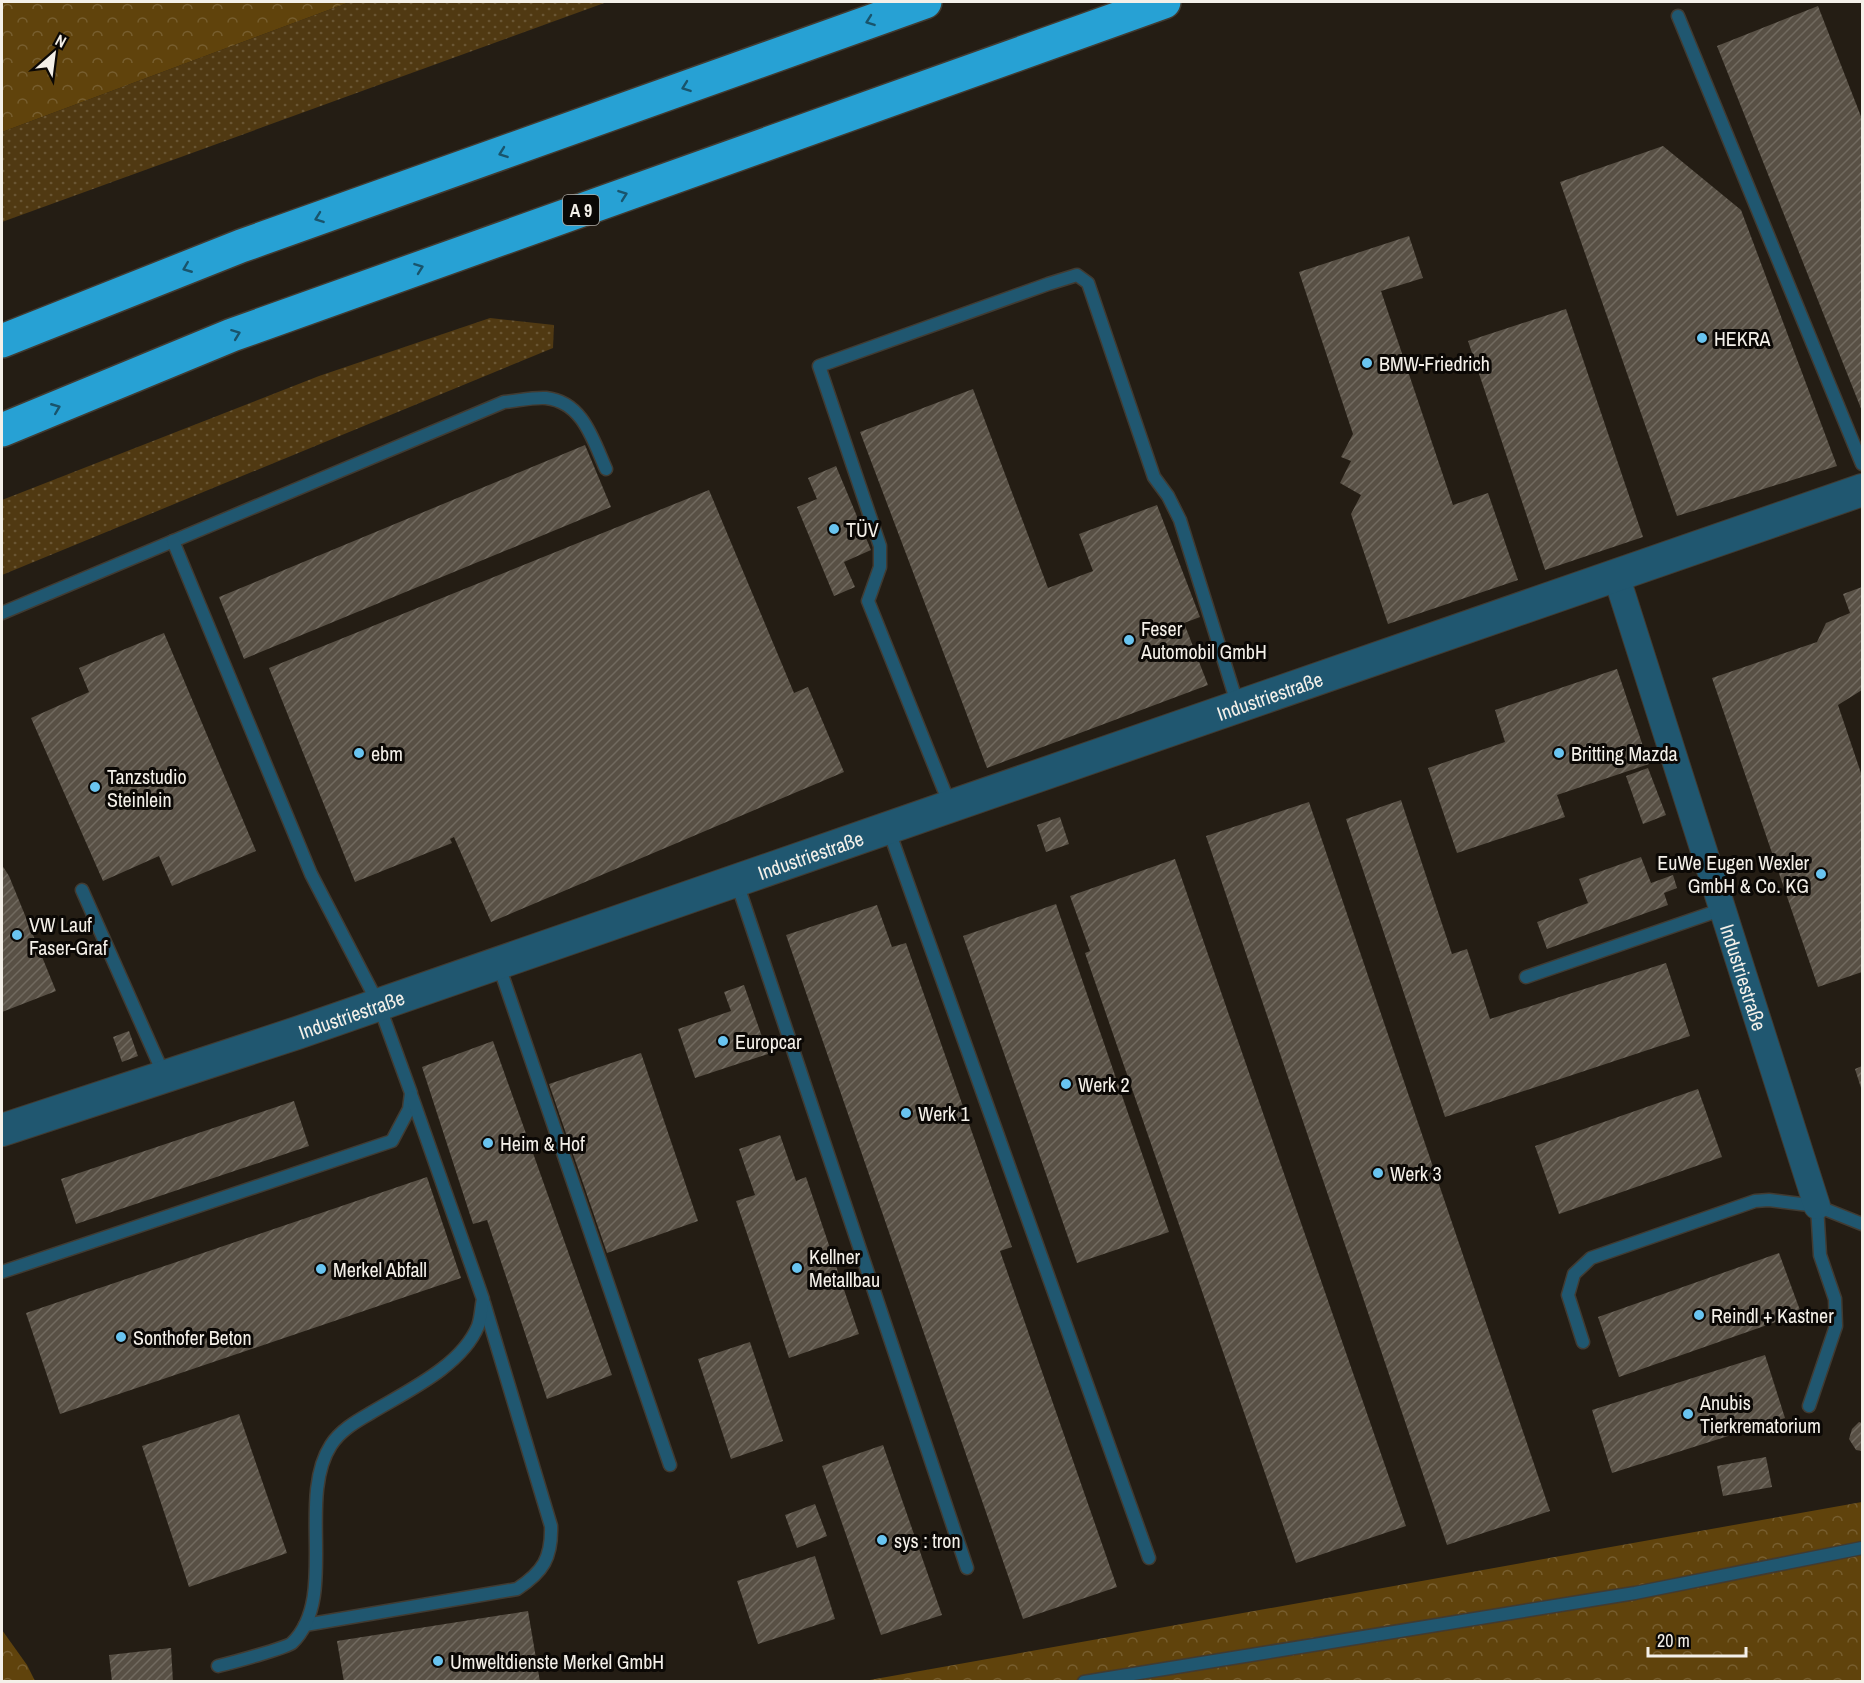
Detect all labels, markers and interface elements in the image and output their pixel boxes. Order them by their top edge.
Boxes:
one-way arrow [865,14,876,27]
north arrow [24,24,84,84]
text: N [52,29,70,53]
one-way arrow [682,79,692,92]
one-way arrow [498,145,509,158]
one-way arrow [617,190,628,203]
road number: A 9 [563,195,599,225]
one-way arrow [314,211,325,224]
one-way arrow [182,261,193,273]
one-way arrow [413,263,424,275]
place label: HEKRA [1714,325,1771,352]
one-way arrow [230,329,241,341]
marker: HEKRA [1695,331,1709,345]
place label: BMW-Friedrich [1379,350,1490,377]
marker: BMW-Friedrich [1360,356,1374,370]
one-way arrow [49,403,60,415]
place label: TÜV [846,516,879,543]
marker: TÜV [827,522,841,536]
place label: Feser Automobil GmbH [1140,615,1267,665]
marker: Feser Automobil GmbH [1122,633,1136,647]
street label: Industriestraße [1213,665,1326,726]
place label: ebm [371,740,403,767]
place label: Britting Mazda [1571,740,1678,767]
marker: ebm [352,746,366,760]
marker: Britting Mazda [1552,746,1566,760]
place label: Tanzstudio Steinlein [107,763,187,813]
marker: Tanzstudio Steinlein [88,780,102,794]
street label: Industriestraße [754,824,867,886]
place label: EuWe Eugen Wexler GmbH & Co. KG [1657,849,1810,899]
marker: EuWe Eugen Wexler GmbH & Co. KG [1814,867,1828,881]
place label: VW Lauf Faser-Graf [29,911,108,961]
street label: Industriestraße [1714,920,1774,1034]
marker: VW Lauf Faser-Graf [10,928,24,942]
street label: Industriestraße [295,983,408,1045]
place label: Europcar [735,1028,802,1055]
marker: Europcar [716,1034,730,1048]
place label: Werk 2 [1078,1071,1130,1098]
marker: Werk 2 [1059,1077,1073,1091]
place label: Werk 1 [918,1100,970,1127]
marker: Werk 1 [899,1106,913,1120]
place label: Heim & Hof [500,1130,585,1157]
marker: Heim & Hof [481,1136,495,1150]
place label: Werk 3 [1390,1160,1442,1187]
marker: Werk 3 [1371,1166,1385,1180]
place label: Kellner Metallbau [809,1243,880,1293]
place label: Merkel Abfall [333,1256,427,1283]
marker: Kellner Metallbau [790,1261,804,1275]
marker: Merkel Abfall [314,1262,328,1276]
place label: Reindl + Kastner [1711,1302,1834,1329]
marker: Reindl + Kastner [1692,1308,1706,1322]
place label: Sonthofer Beton [133,1324,252,1351]
marker: Sonthofer Beton [114,1330,128,1344]
place label: Anubis Tierkrematorium [1699,1389,1821,1439]
marker: Anubis Tierkrematorium [1681,1407,1695,1421]
place label: sys : tron [894,1527,961,1554]
marker: sys : tron [875,1533,889,1547]
scale bar [1648,1620,1746,1658]
text: 20 m [1657,1628,1690,1653]
place label: Umweltdienste Merkel GmbH [450,1648,664,1675]
marker: Umweltdienste Merkel GmbH [431,1654,445,1668]

